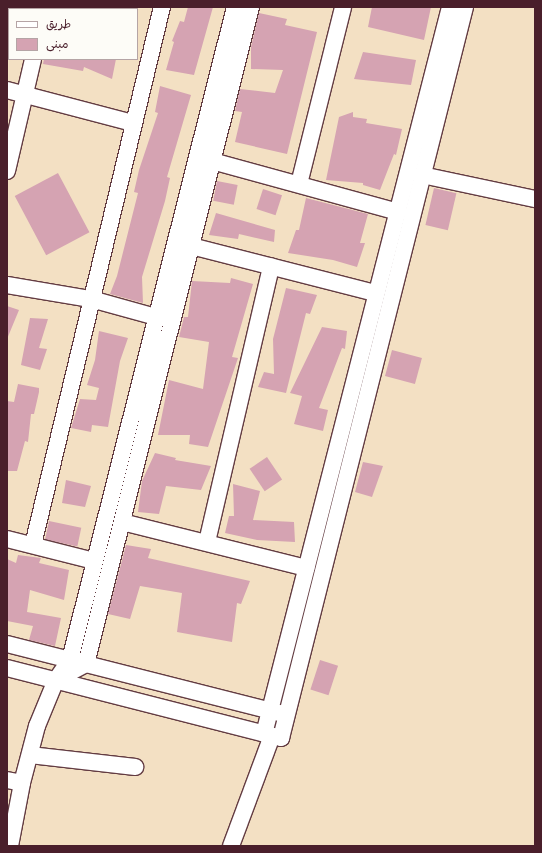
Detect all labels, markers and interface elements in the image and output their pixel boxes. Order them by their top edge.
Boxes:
legend [8,8,138,60]
text: طريق [46,13,71,35]
text: مبنى [46,33,69,55]

